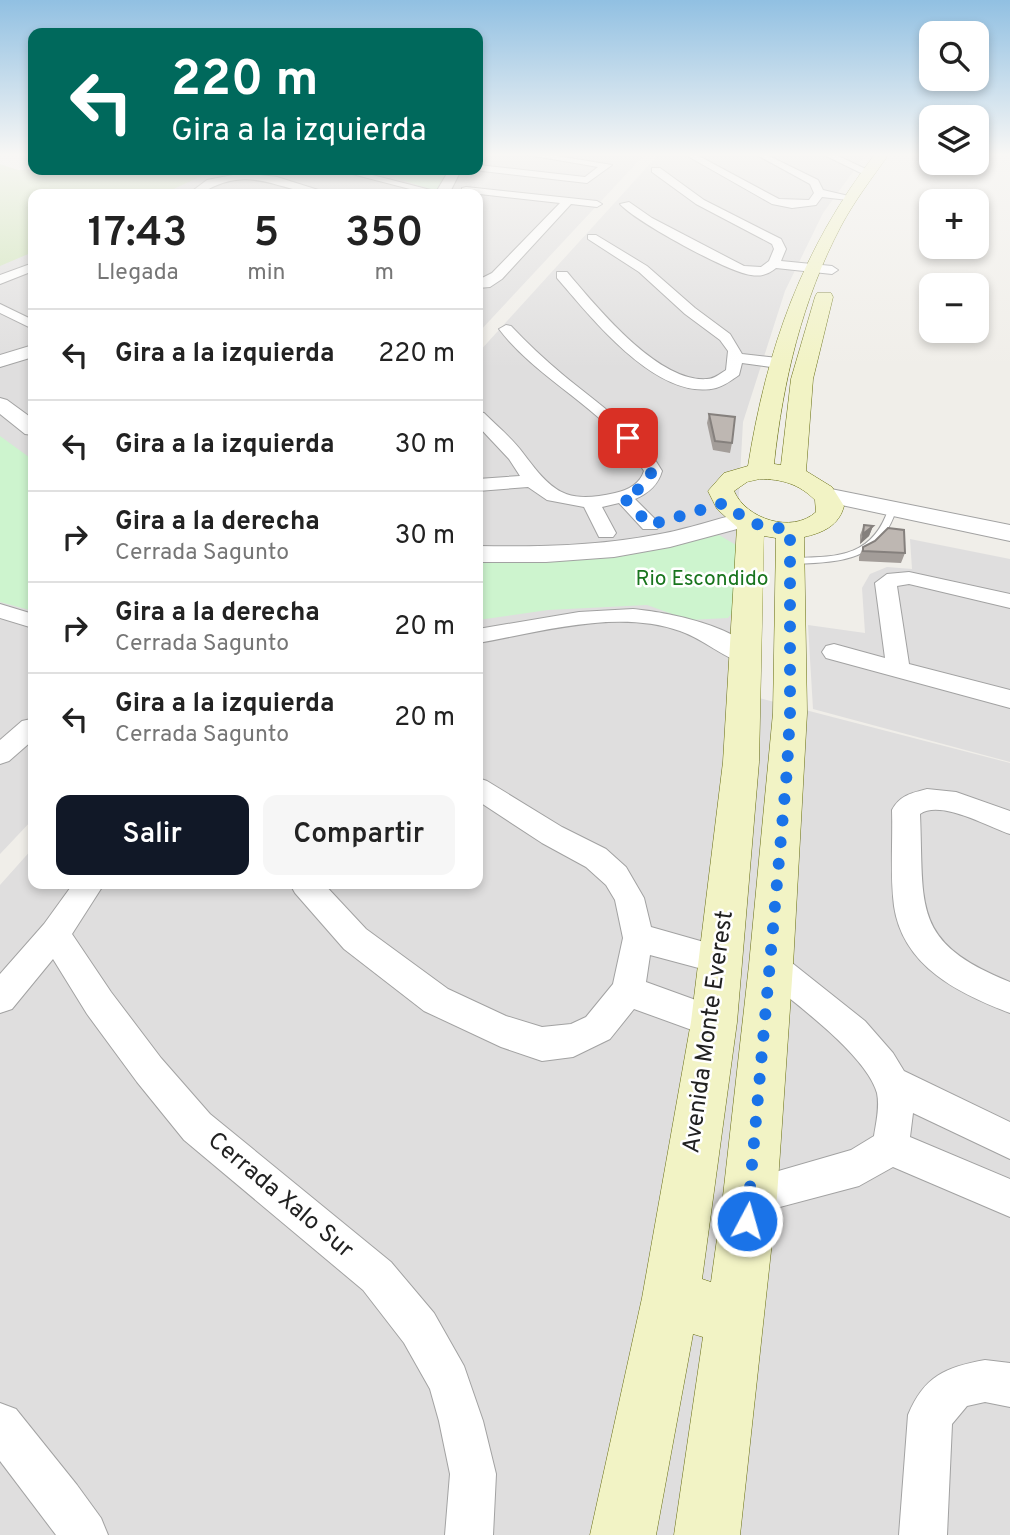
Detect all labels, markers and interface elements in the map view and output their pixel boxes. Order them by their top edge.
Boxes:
map controls [919,21,989,343]
button: search [919,21,989,91]
text: 220 m [171,51,318,113]
icon: left [56,56,147,147]
button: layers [919,105,989,175]
text: Gira a la izquierda [171,112,427,152]
button: + [919,189,989,259]
text: 17:43 [88,208,188,261]
text: 5 [253,208,279,261]
text: 350 [345,208,423,261]
text: Llegada [96,259,179,288]
text: min [247,259,285,288]
text: m [374,259,394,288]
button: − [919,273,989,343]
icon: left [56,336,94,374]
text: Gira a la izquierda [115,338,334,371]
text: 220 m [378,338,455,371]
pin [598,408,658,468]
icon: arrive [609,419,647,457]
icon: left [56,427,94,465]
text: Gira a la izquierda [115,429,334,462]
text: 30 m [395,429,455,462]
text: Gira a la derecha [115,506,320,539]
icon: right [56,518,94,556]
text: 30 m [395,520,455,553]
text: Cerrada Sagunto [115,539,289,568]
park label: Rio Escondido [636,566,768,593]
text: Gira a la derecha [115,597,320,630]
icon: right [56,609,94,647]
text: 20 m [394,611,455,644]
text: Cerrada Sagunto [115,630,289,659]
text: Gira a la izquierda [115,688,334,721]
icon: left [56,700,94,738]
text: 20 m [394,702,455,735]
text: Cerrada Sagunto [115,721,289,750]
button: Salir [56,795,249,875]
button: Compartir [263,795,455,875]
street label: Avenida Monte Everest [677,909,741,1155]
street label: Cerrada Xalo Sur [201,1126,359,1266]
position arrow [710,1184,784,1258]

